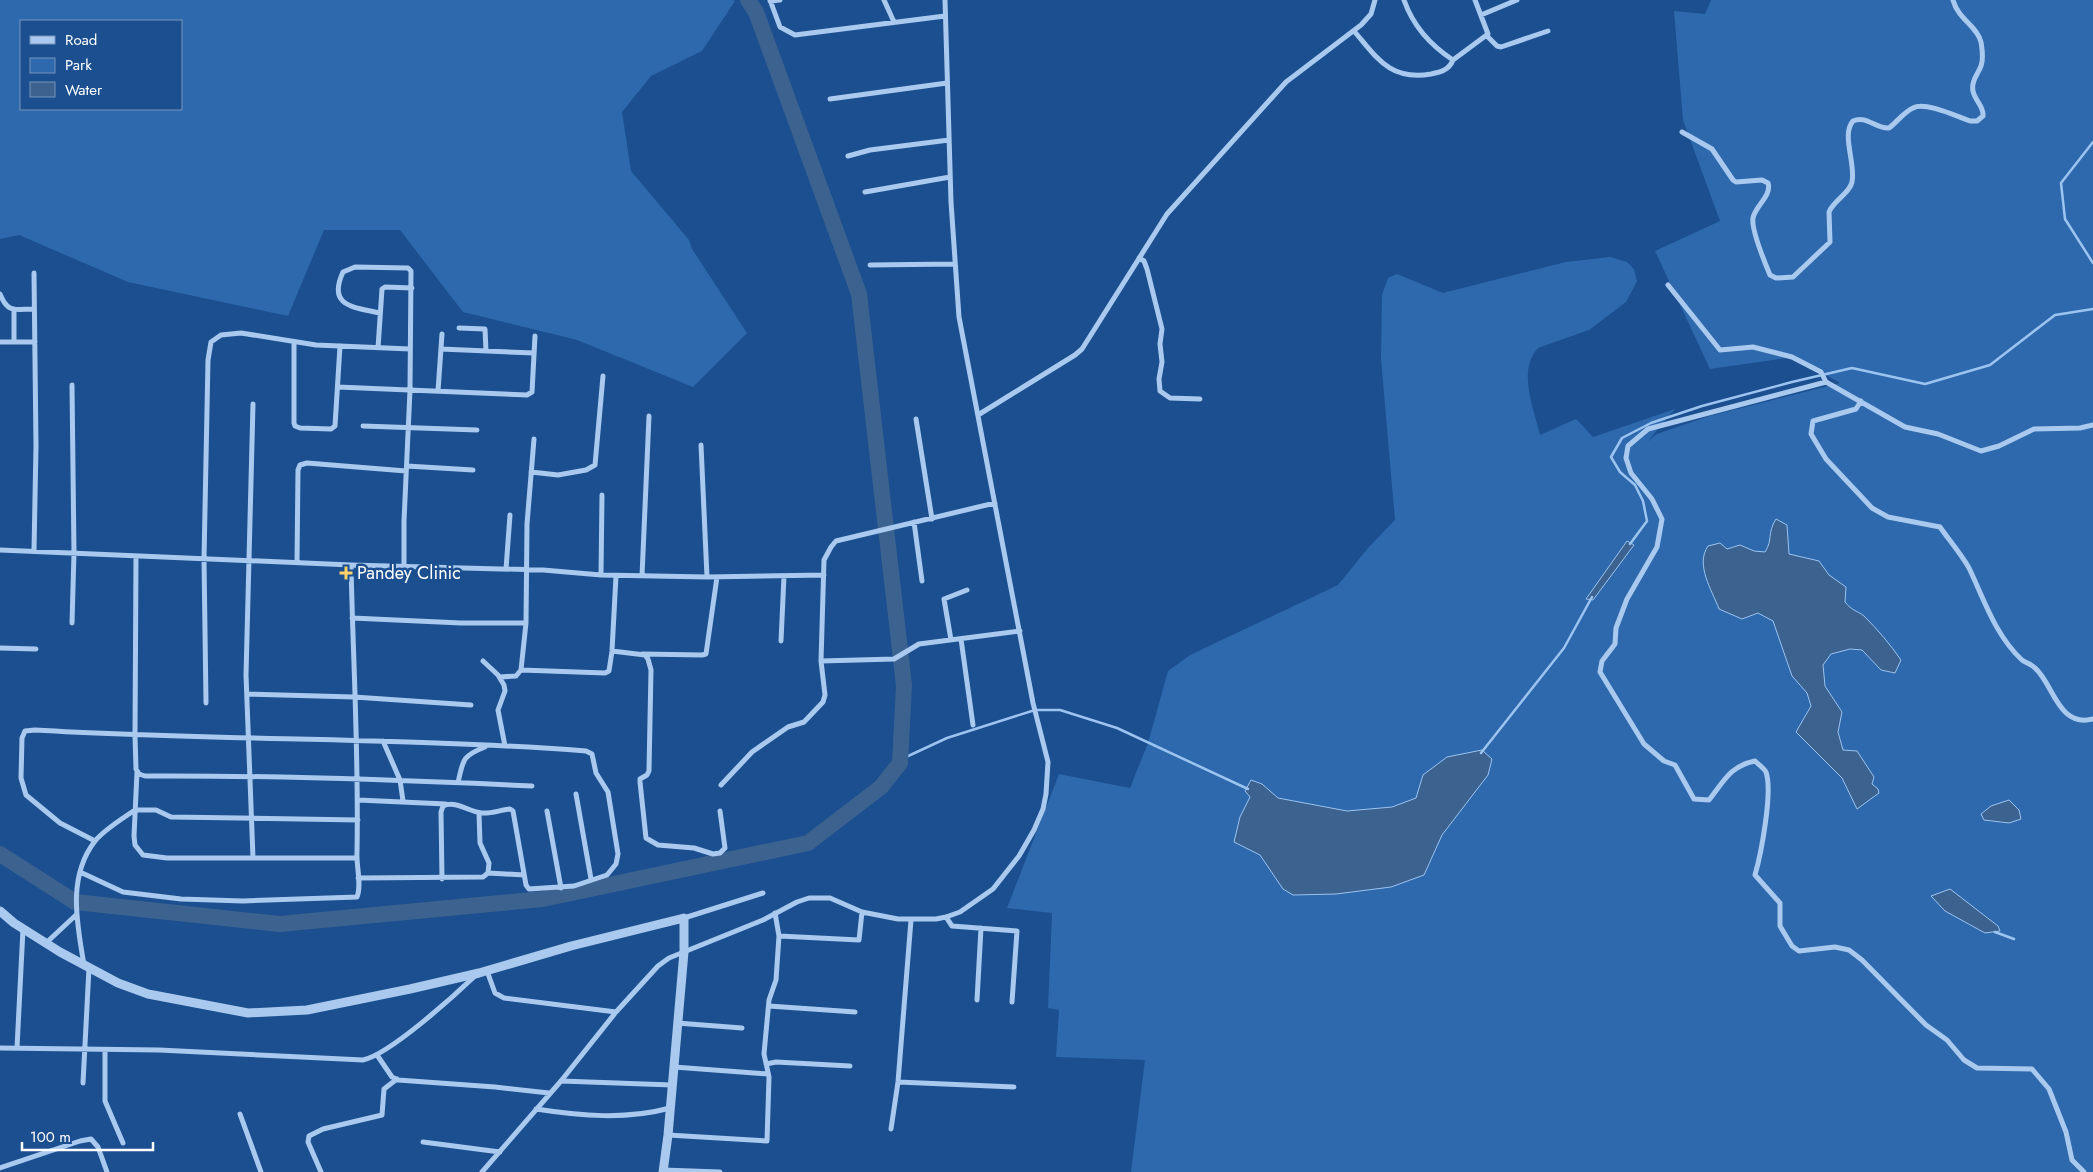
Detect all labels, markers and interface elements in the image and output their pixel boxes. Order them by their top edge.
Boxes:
legend [20,20,182,110]
text: Road [65,29,97,51]
text: Park [65,54,92,76]
text: Water [65,79,103,101]
place label: Pandey Clinic [357,560,461,586]
marker: Pandey Clinic [339,566,353,580]
scale bar [22,1120,154,1152]
text: 100 m [30,1126,71,1148]

